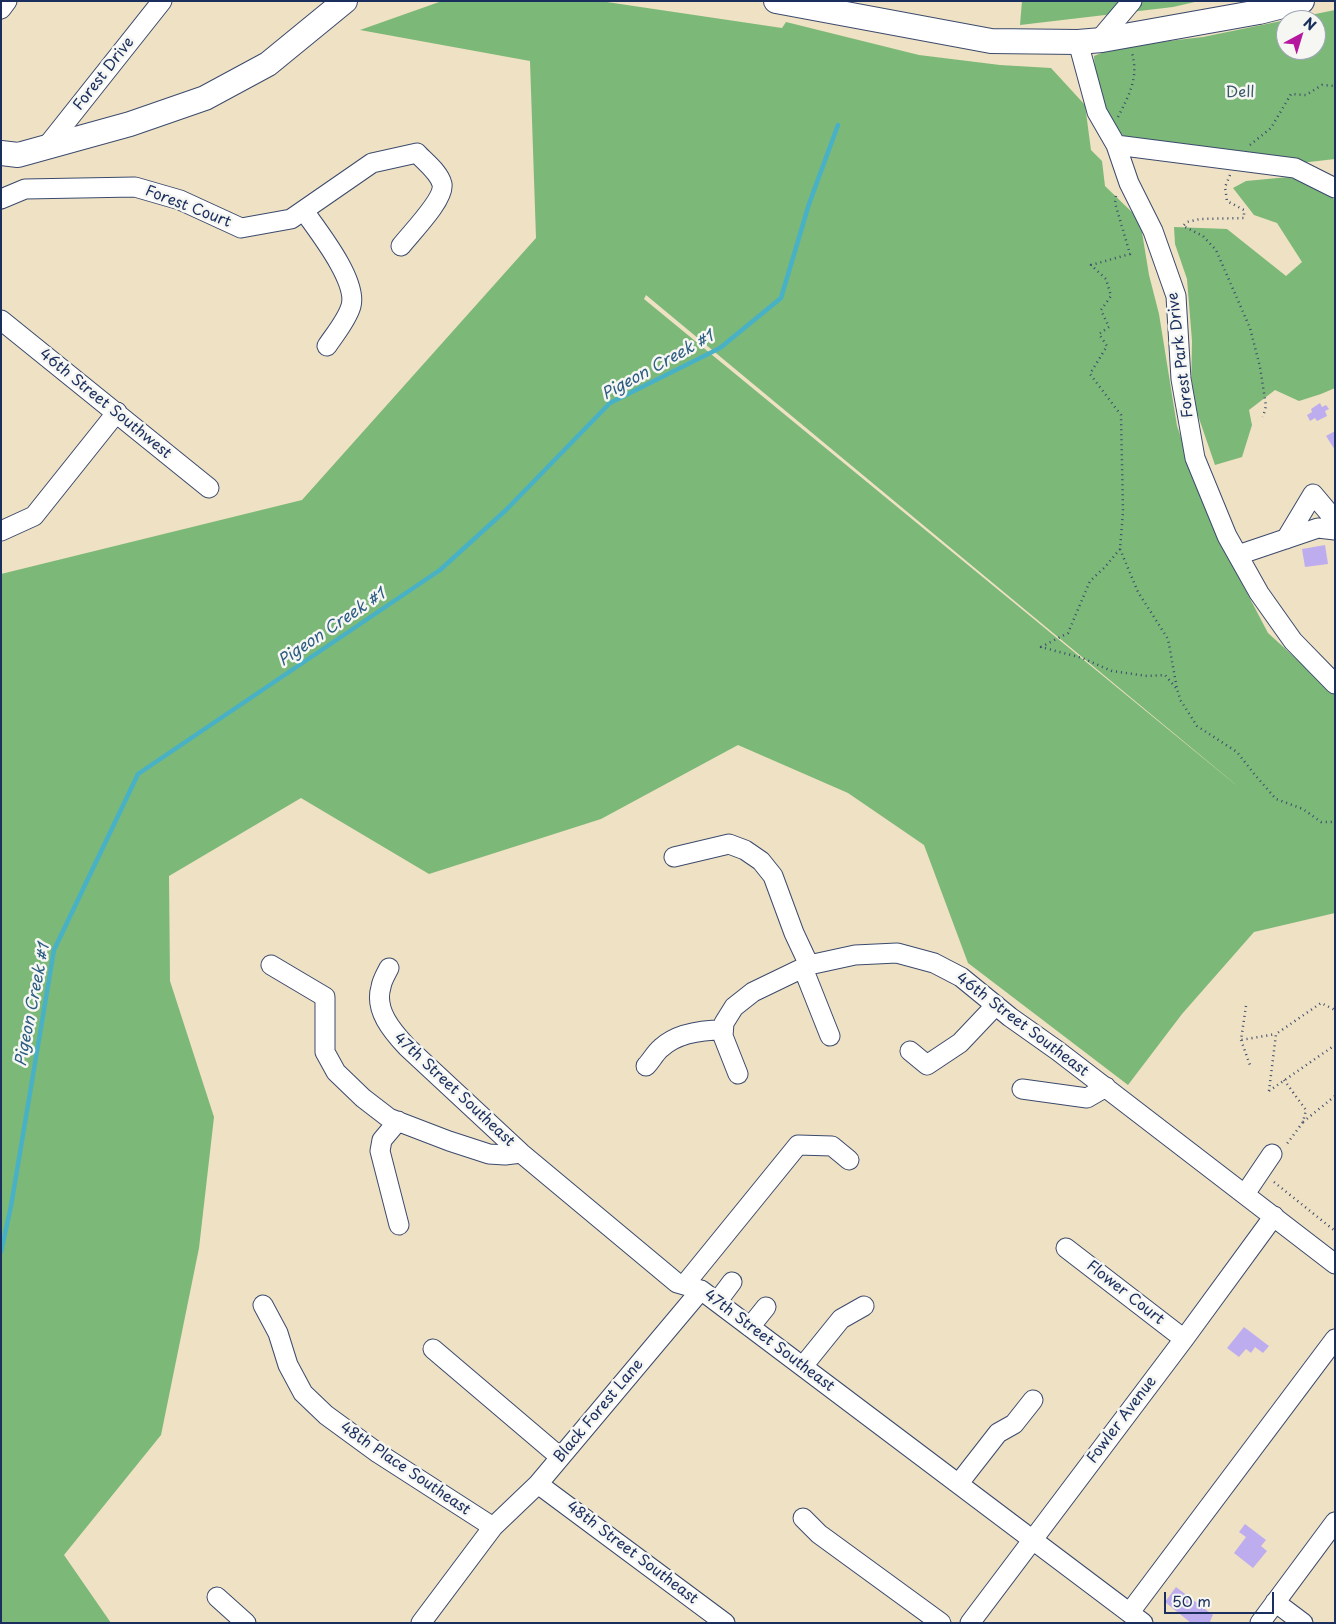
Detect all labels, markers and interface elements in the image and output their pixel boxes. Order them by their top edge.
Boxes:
north arrow [1276,10,1326,60]
text: N [1299,12,1321,35]
street label: Forest Drive [70,34,138,114]
park label: Dell [1226,84,1254,102]
street label: Forest Court [142,182,234,232]
street label: Forest Park Drive [1164,291,1198,419]
water label: Pigeon Creek #1 [599,327,717,405]
street label: 46th Street Southwest [35,345,175,463]
water label: Pigeon Creek #1 [275,585,389,671]
water label: Pigeon Creek #1 [12,942,54,1068]
street label: 46th Street Southeast [952,969,1092,1081]
street label: 47th Street Southeast [390,1029,518,1151]
street label: Flower Court [1083,1257,1167,1329]
street label: 47th Street Southeast [700,1286,838,1396]
street label: Black Forest Lane [551,1356,647,1466]
street label: Fowler Avenue [1083,1373,1161,1467]
street label: 48th Place Southeast [336,1419,474,1519]
street label: 48th Street Southeast [563,1498,701,1608]
scale bar [1166,1582,1276,1614]
text: 50 m [1172,1589,1211,1612]

